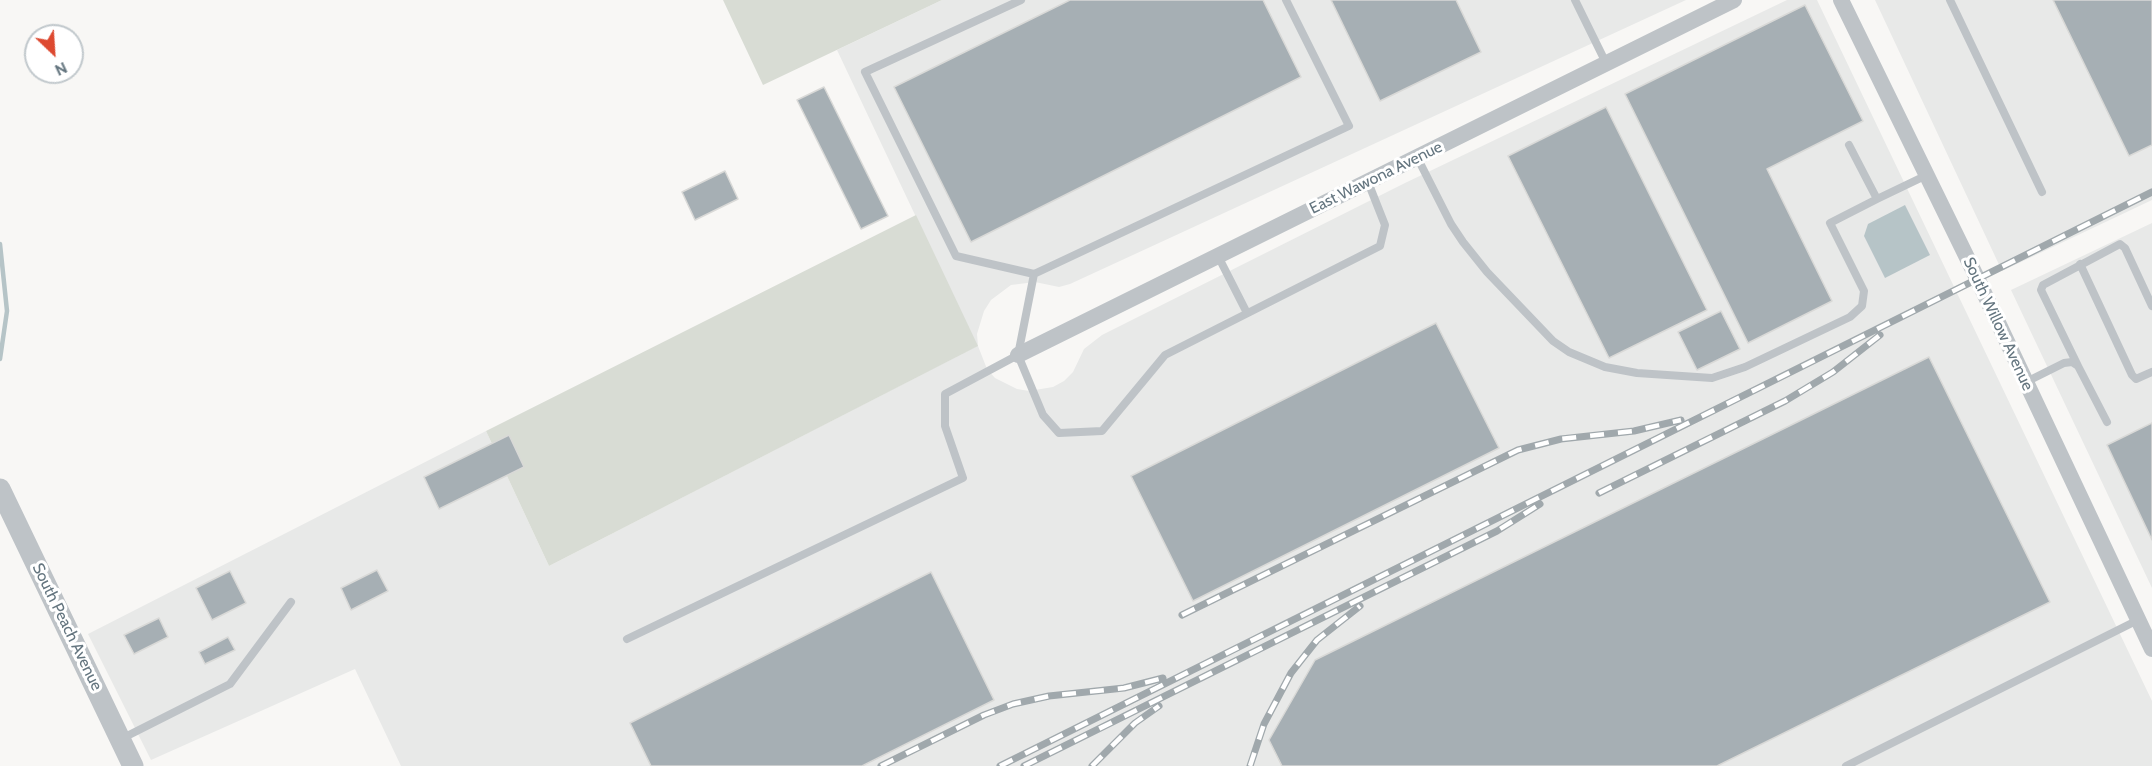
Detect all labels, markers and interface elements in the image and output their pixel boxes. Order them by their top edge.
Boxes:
north arrow [24,24,84,84]
text: N [52,58,70,80]
street label: East Wawona Avenue [1306,138,1446,218]
street label: South Willow Avenue [1959,254,2037,394]
street label: South Peach Avenue [28,560,106,694]

